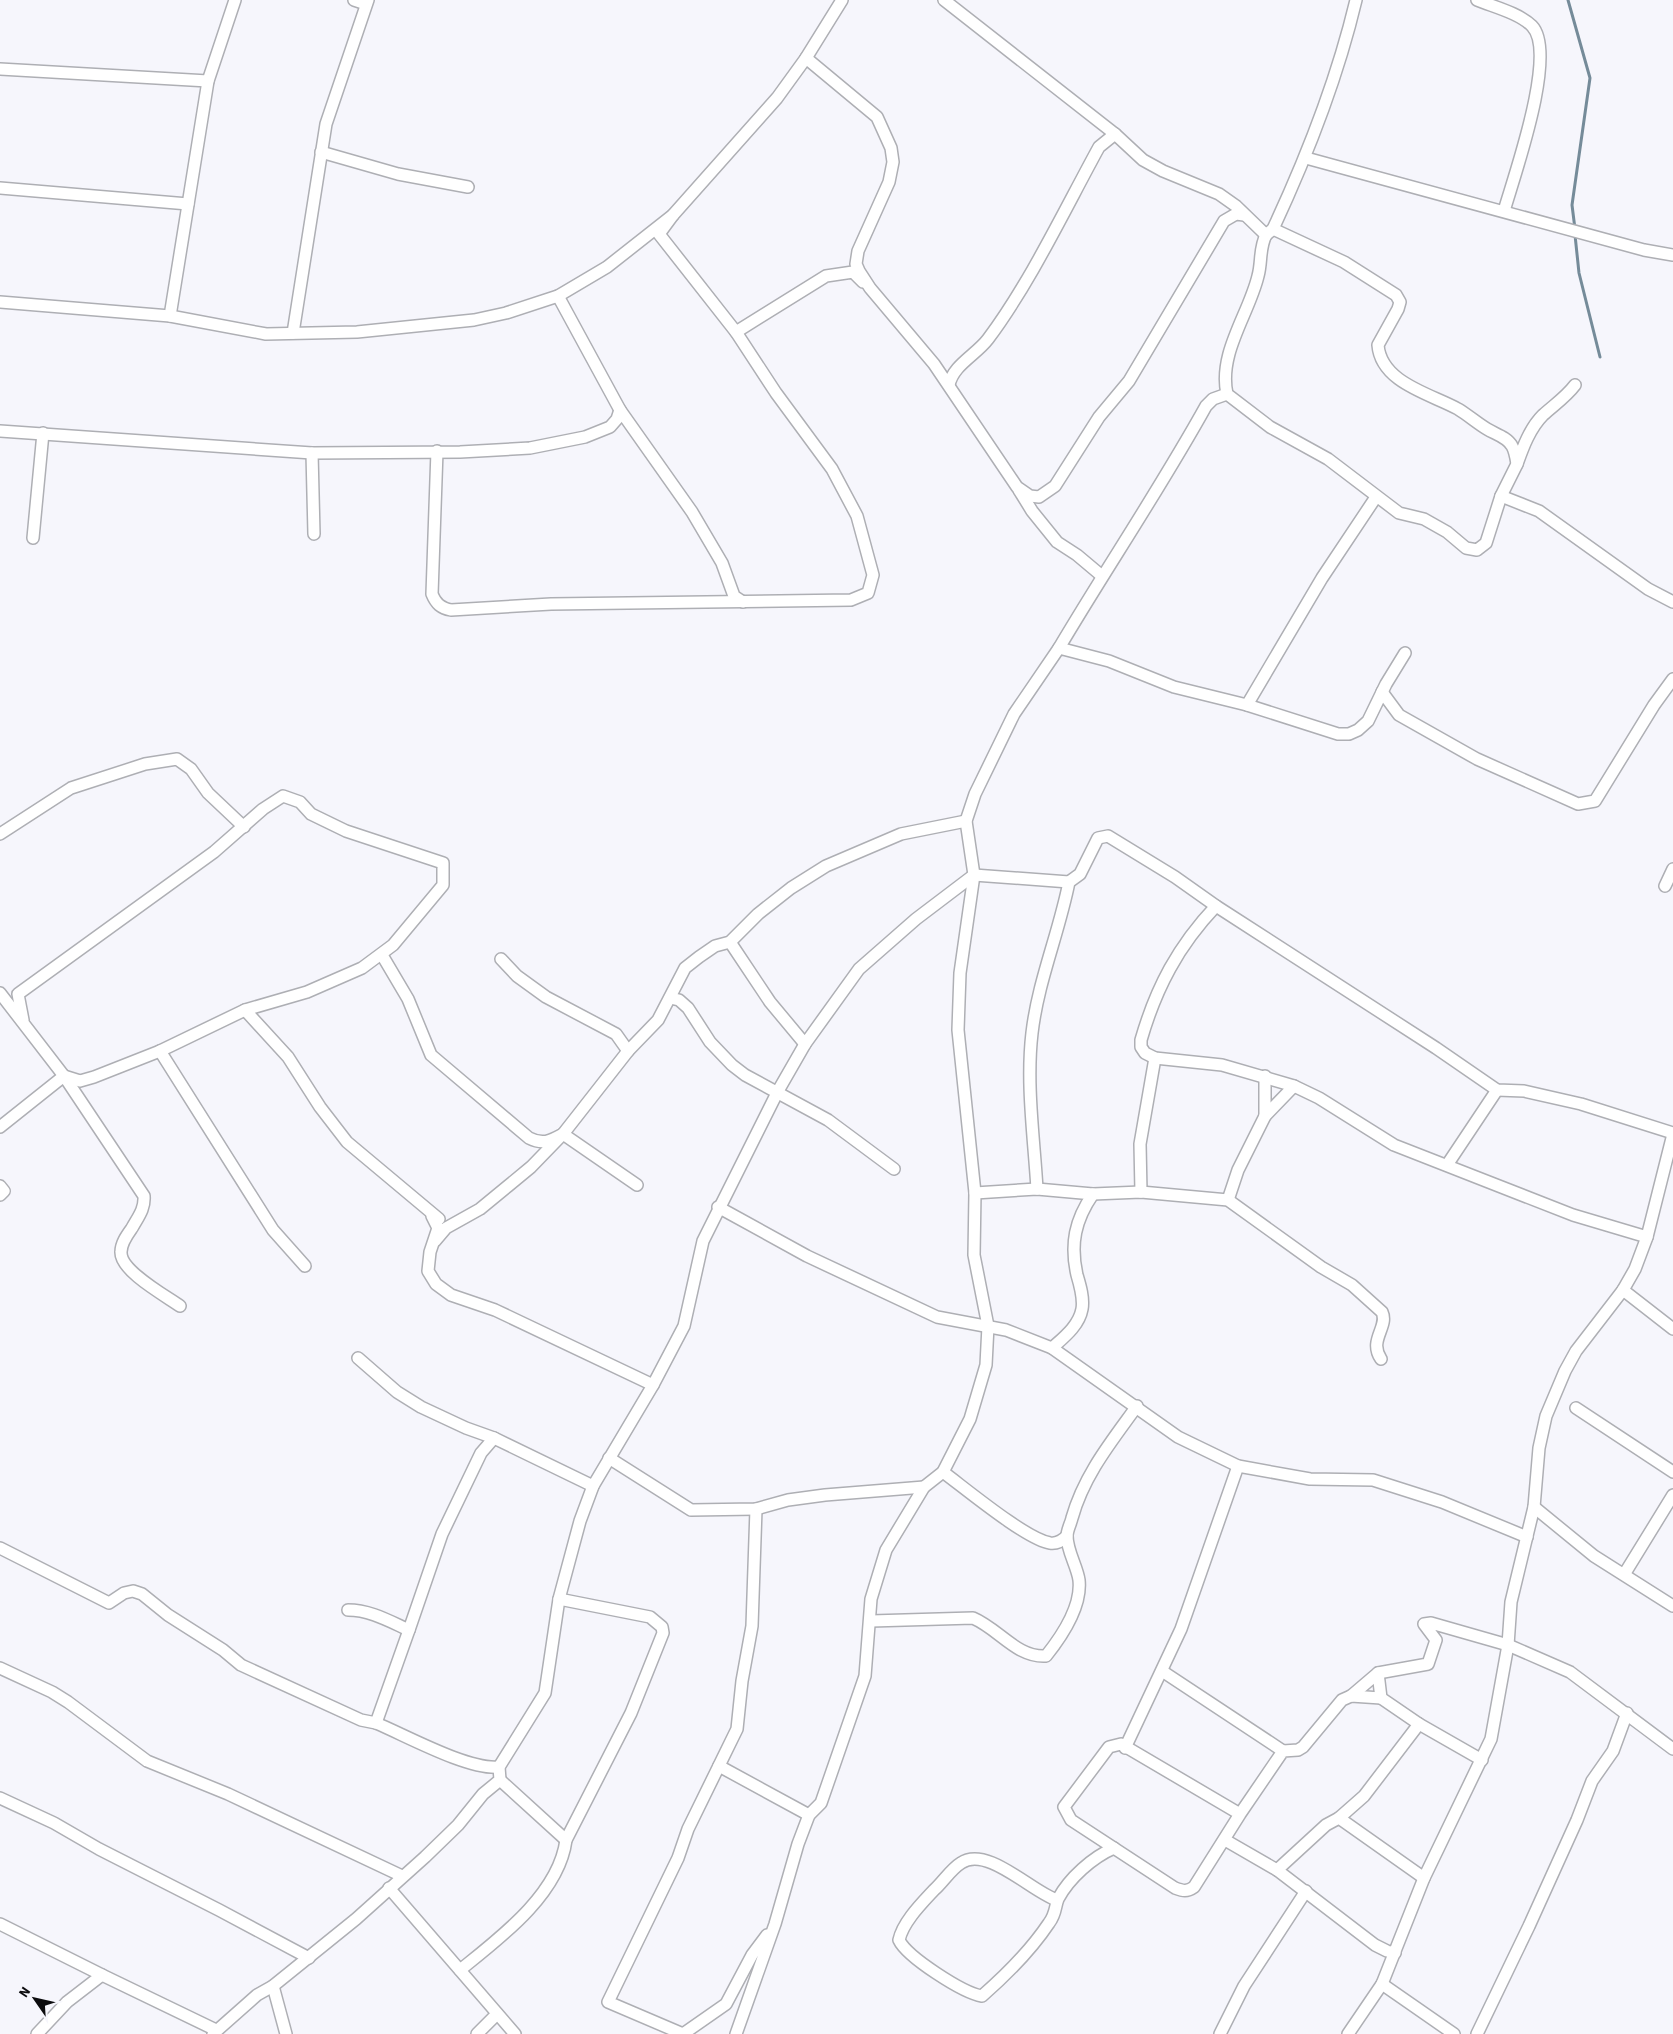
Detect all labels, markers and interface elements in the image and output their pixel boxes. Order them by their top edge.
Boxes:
north arrow [10,1974,60,2024]
text: N [14,1983,36,2002]

